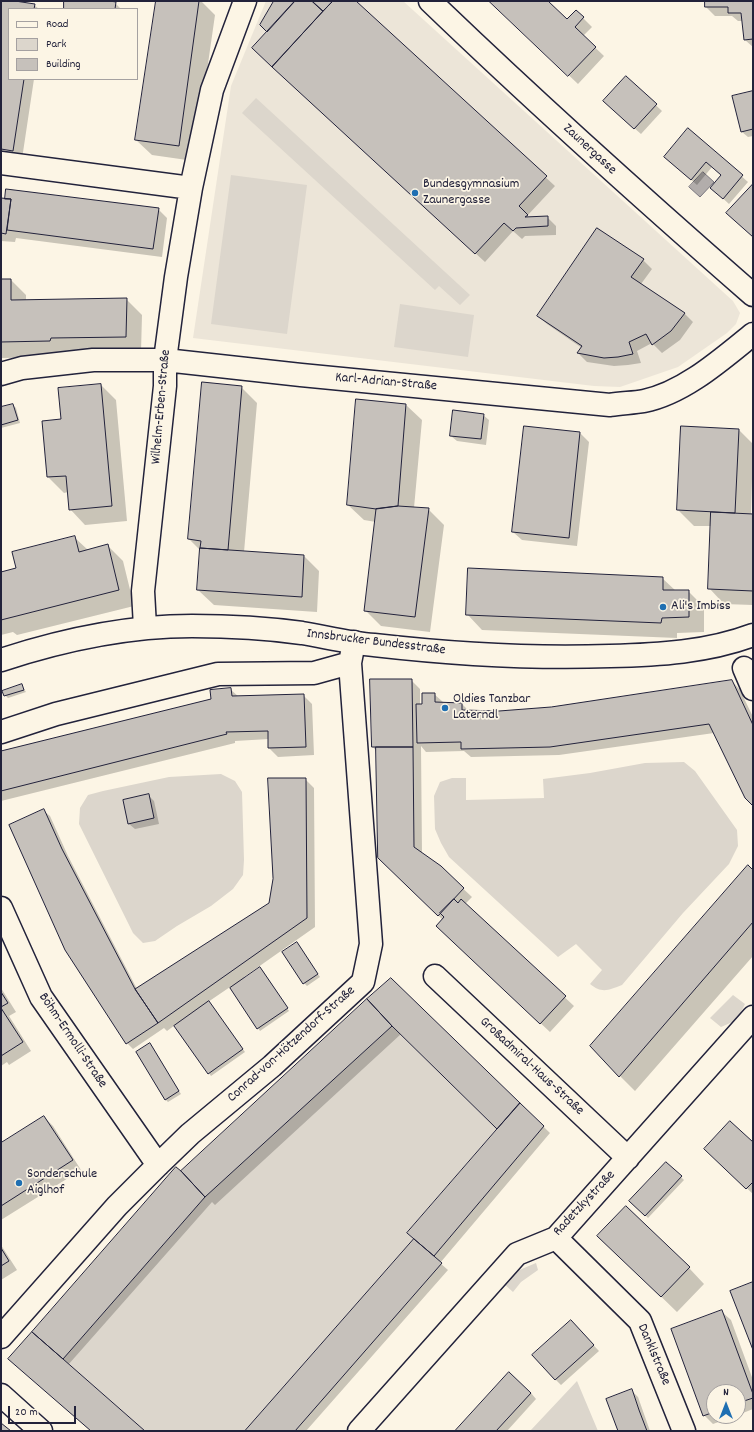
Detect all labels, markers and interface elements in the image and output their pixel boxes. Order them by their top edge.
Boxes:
legend [8,8,138,80]
text: Road [46,16,68,33]
text: Park [46,36,66,53]
text: Building [46,56,81,73]
street label: Zaunergasse [559,121,619,179]
place label: Bundesgymnasium Zaunergasse [423,177,519,210]
marker: Bundesgymnasium Zaunergasse [410,188,420,198]
street label: Wilhelm-Erben-Straße [149,349,175,465]
street label: Karl-Adrian-Straße [334,370,438,396]
place label: Ali's Imbiss [671,599,731,615]
marker: Ali's Imbiss [658,602,668,612]
street label: Innsbrucker Bundesstraße [306,626,446,660]
place label: Oldies Tanzbar Laterndl [453,692,531,724]
marker: Oldies Tanzbar Laterndl [440,703,450,713]
street label: Conrad-von-Hötzendorf-Straße [225,983,359,1107]
street label: Böhm-Ermolli-Straße [34,990,110,1092]
street label: Großadmiral-Haus-Straße [475,1014,587,1120]
place label: Sonderschule Aiglhof [27,1167,97,1200]
street label: Radetzkystraße [550,1168,620,1240]
marker: Sonderschule Aiglhof [14,1178,24,1188]
street label: Danklstraße [633,1322,673,1388]
north arrow [706,1384,746,1424]
text: N [723,1385,729,1401]
scale bar [10,1398,78,1424]
text: 20 m [15,1404,38,1421]

